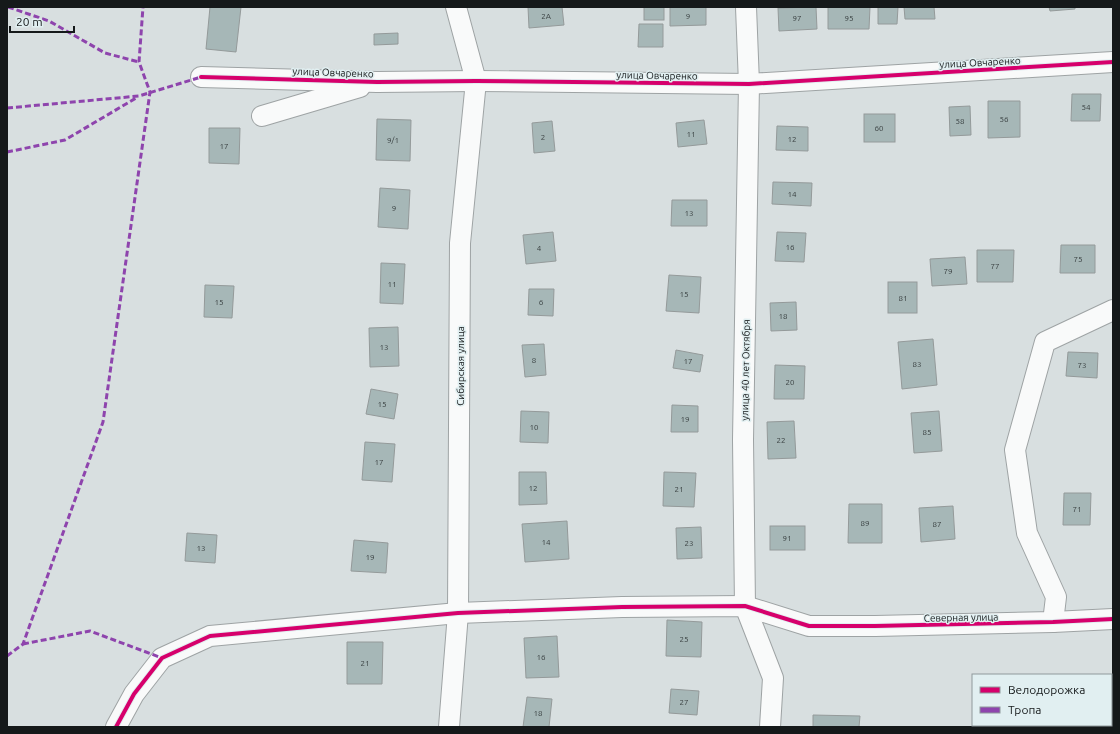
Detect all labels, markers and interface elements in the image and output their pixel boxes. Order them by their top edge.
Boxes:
scale bar [10,8,74,34]
house number: 2А [541,12,552,21]
house number: 9 [686,12,690,21]
house number: 97 [792,14,802,23]
house number: 95 [844,14,854,23]
text: 20 m [16,15,43,28]
street label: улица Овчаренко [939,55,1021,70]
street label: улица Овчаренко [292,66,374,79]
street label: улица Овчаренко [616,69,698,82]
house number: 54 [1081,103,1091,112]
house number: 56 [999,115,1009,124]
house number: 58 [955,117,965,126]
house number: 60 [874,124,884,133]
house number: 11 [686,130,696,139]
house number: 2 [541,133,545,142]
house number: 12 [787,135,797,144]
house number: 9/1 [387,136,399,145]
house number: 17 [219,142,229,151]
house number: 14 [787,190,797,199]
house number: 9 [392,204,396,213]
house number: 13 [684,209,694,218]
house number: 16 [785,243,795,252]
house number: 4 [537,244,542,253]
house number: 75 [1073,255,1083,264]
house number: 77 [990,262,1000,271]
house number: 79 [943,267,953,276]
house number: 11 [387,280,397,289]
house number: 15 [679,290,689,299]
house number: 81 [898,294,908,303]
house number: 15 [214,298,224,307]
house number: 6 [539,298,544,307]
house number: 18 [778,312,788,321]
street label: улица 40 лет Октября [739,319,752,421]
street label: Сибирская улица [455,326,466,406]
house number: 13 [379,343,389,352]
house number: 8 [532,356,537,365]
house number: 17 [683,357,693,366]
house number: 83 [912,360,922,369]
house number: 73 [1077,361,1087,370]
house number: 20 [785,378,795,387]
house number: 15 [377,400,387,409]
house number: 19 [680,415,690,424]
house number: 10 [529,423,539,432]
house number: 85 [922,428,932,437]
house number: 22 [776,436,786,445]
house number: 17 [374,458,384,467]
house number: 12 [528,484,538,493]
house number: 21 [674,485,684,494]
house number: 71 [1072,505,1082,514]
house number: 89 [860,519,870,528]
house number: 87 [932,520,942,529]
house number: 91 [782,534,792,543]
house number: 14 [541,538,551,547]
house number: 23 [684,539,694,548]
house number: 13 [196,544,206,553]
house number: 19 [365,553,375,562]
street label: Северная улица [924,611,998,624]
house number: 25 [679,635,689,644]
house number: 16 [536,653,546,662]
house number: 21 [360,659,370,668]
legend [972,674,1112,726]
text: Велодорожка [1008,683,1085,696]
house number: 27 [679,698,689,707]
text: Тропа [1008,703,1041,716]
house number: 18 [533,709,543,718]

